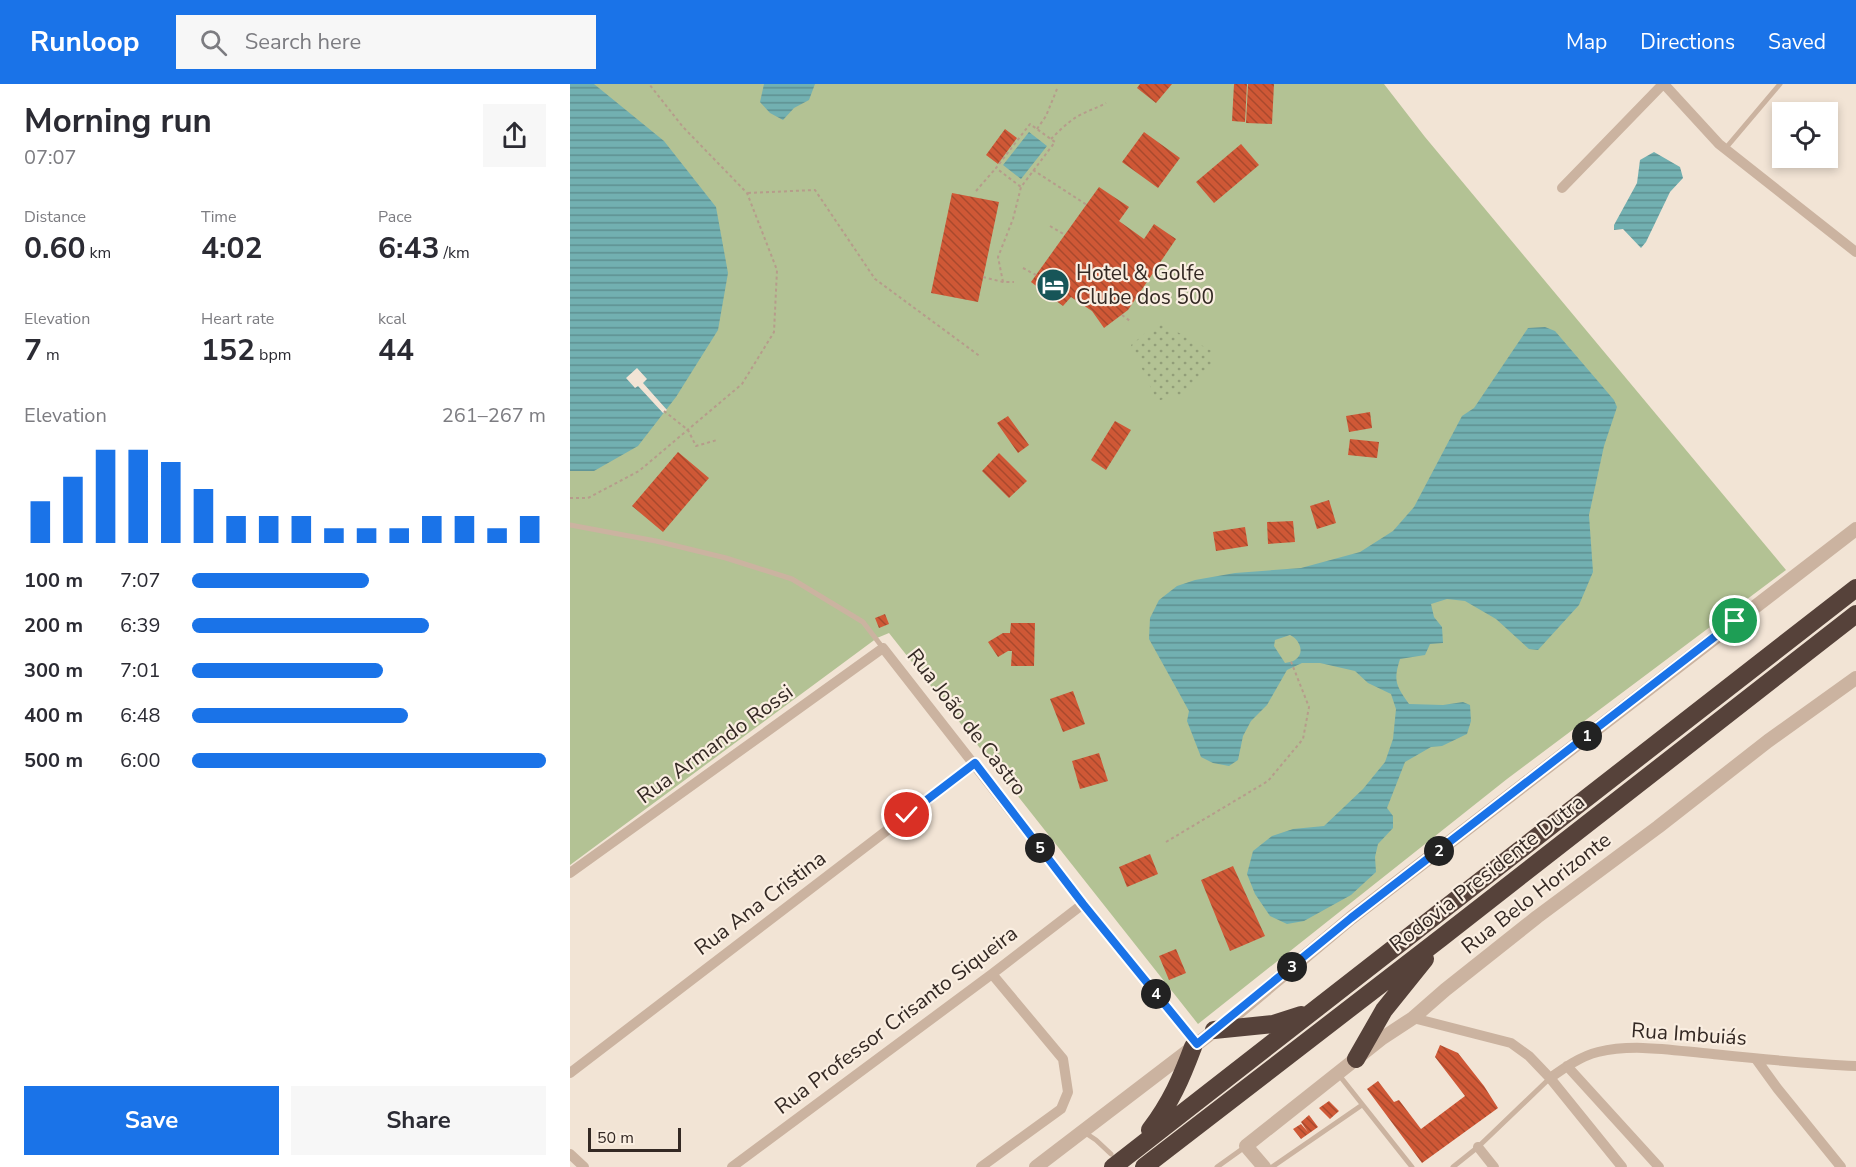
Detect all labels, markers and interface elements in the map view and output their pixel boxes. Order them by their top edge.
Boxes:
search box [176,15,596,69]
text: Runloop [30,23,140,61]
icon: search [197,26,230,59]
text: Search here [245,27,361,57]
text: Map [1566,28,1607,56]
text: Directions [1640,28,1735,56]
text: Saved [1768,28,1826,56]
text: Morning run [24,99,212,144]
map controls [1772,102,1838,168]
button: locate [1772,102,1838,168]
button: share [483,104,546,167]
text: 07:07 [24,144,77,171]
text: Distance [24,206,86,228]
text: Time [201,206,237,228]
text: Pace [378,206,412,228]
text: 0.60 [24,228,85,269]
text: 4:02 [201,228,262,269]
text: 6:43 [378,228,439,269]
text: km [85,242,111,264]
text: /km [439,242,470,264]
place label: Hotel & Golfe Clube dos 500 [1076,259,1214,311]
hotel icon: Hotel & Golfe Clube dos 500 [1035,267,1071,303]
text: Elevation [24,308,90,330]
text: Heart rate [201,308,274,330]
text: kcal [378,308,406,330]
text: 7 [24,330,42,371]
text: 152 [201,330,255,371]
text: 44 [378,330,414,371]
text: m [42,344,60,366]
text: bpm [255,344,291,366]
text: Elevation [24,402,107,429]
text: 261–267 m [442,402,546,429]
text: 100 m [24,567,83,594]
text: 7:07 [120,567,161,594]
pin [1709,595,1760,646]
icon: arrive [1718,604,1751,637]
text: 200 m [24,612,83,639]
text: 6:39 [120,612,161,639]
street label: Rua João de Castro [901,643,1033,801]
text: 300 m [24,657,83,684]
text: 7:01 [120,657,161,684]
street label: Rua Armando Rossi [631,678,799,810]
text: 400 m [24,702,83,729]
text: 6:48 [120,702,161,729]
pin: 1 [1572,721,1602,751]
text: 1 [1582,725,1592,747]
text: 500 m [24,747,83,774]
text: 6:00 [120,747,161,774]
street label: Rodovia Presidente Dutra [1384,788,1590,958]
pin [881,789,932,840]
icon: check [890,798,923,831]
street label: Rua Belo Horizonte [1455,826,1617,960]
pin: 5 [1025,833,1055,863]
pin: 2 [1424,836,1454,866]
text: 5 [1035,837,1045,859]
text: 2 [1434,840,1444,862]
street label: Rua Ana Cristina [689,844,831,962]
street label: Rua Professor Crisanto Siqueira [769,919,1023,1121]
pin: 3 [1277,952,1307,982]
text: 3 [1287,956,1297,978]
pin: 4 [1141,979,1171,1009]
text: 4 [1151,983,1161,1005]
street label: Rua Imbuiás [1630,1016,1748,1052]
button: Save [24,1086,279,1155]
button: Share [291,1086,546,1155]
scale bar [588,1125,681,1152]
text: 50 m [597,1127,634,1149]

